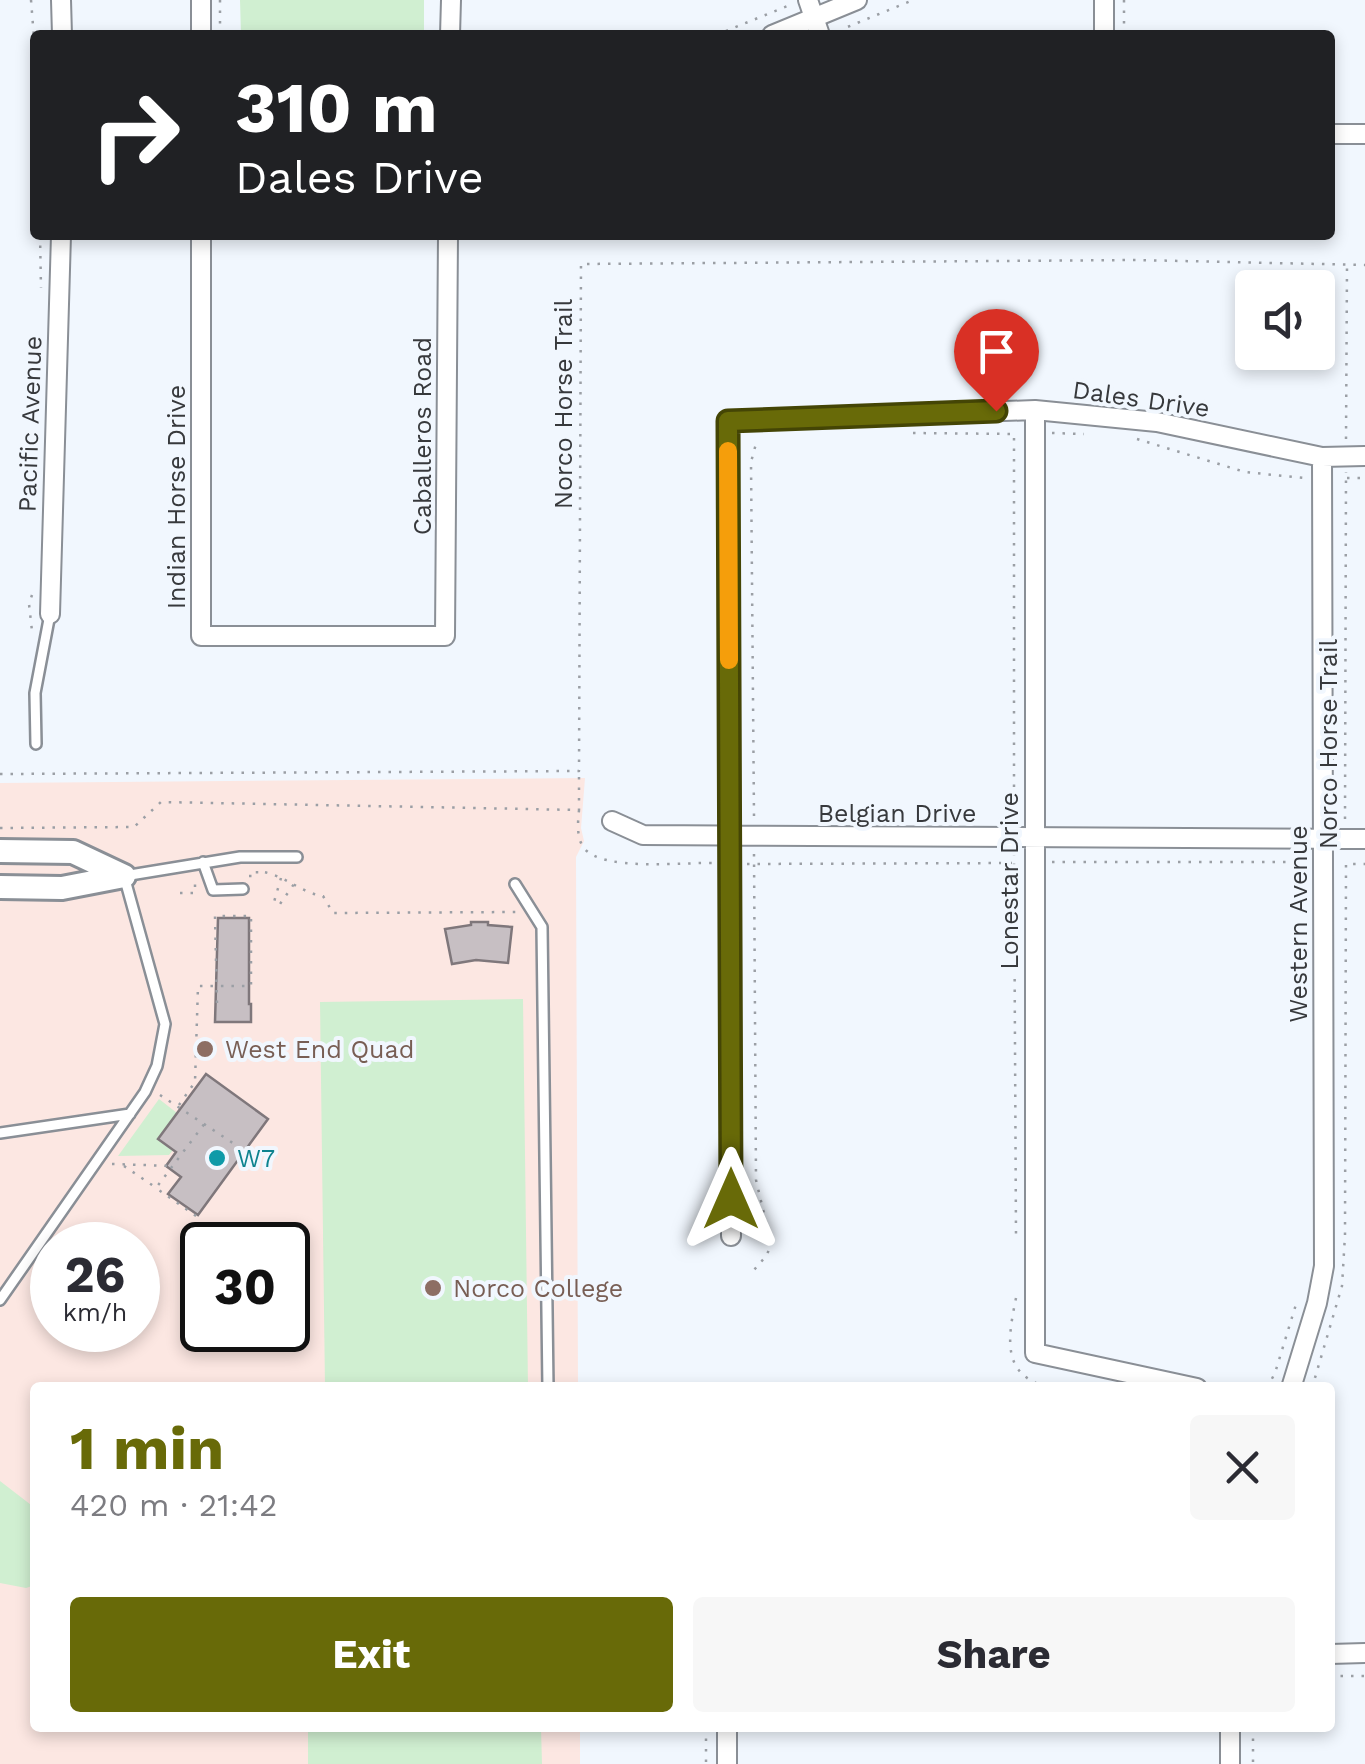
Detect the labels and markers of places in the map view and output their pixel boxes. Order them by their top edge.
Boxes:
pin [954,309,1039,412]
place label: West End Quad [225,1035,414,1064]
marker: West End Quad [194,1038,216,1060]
place label: W7 [237,1144,275,1173]
marker: W7 [206,1147,228,1169]
place label: Norco College [453,1274,623,1303]
marker: Norco College [422,1277,444,1299]

